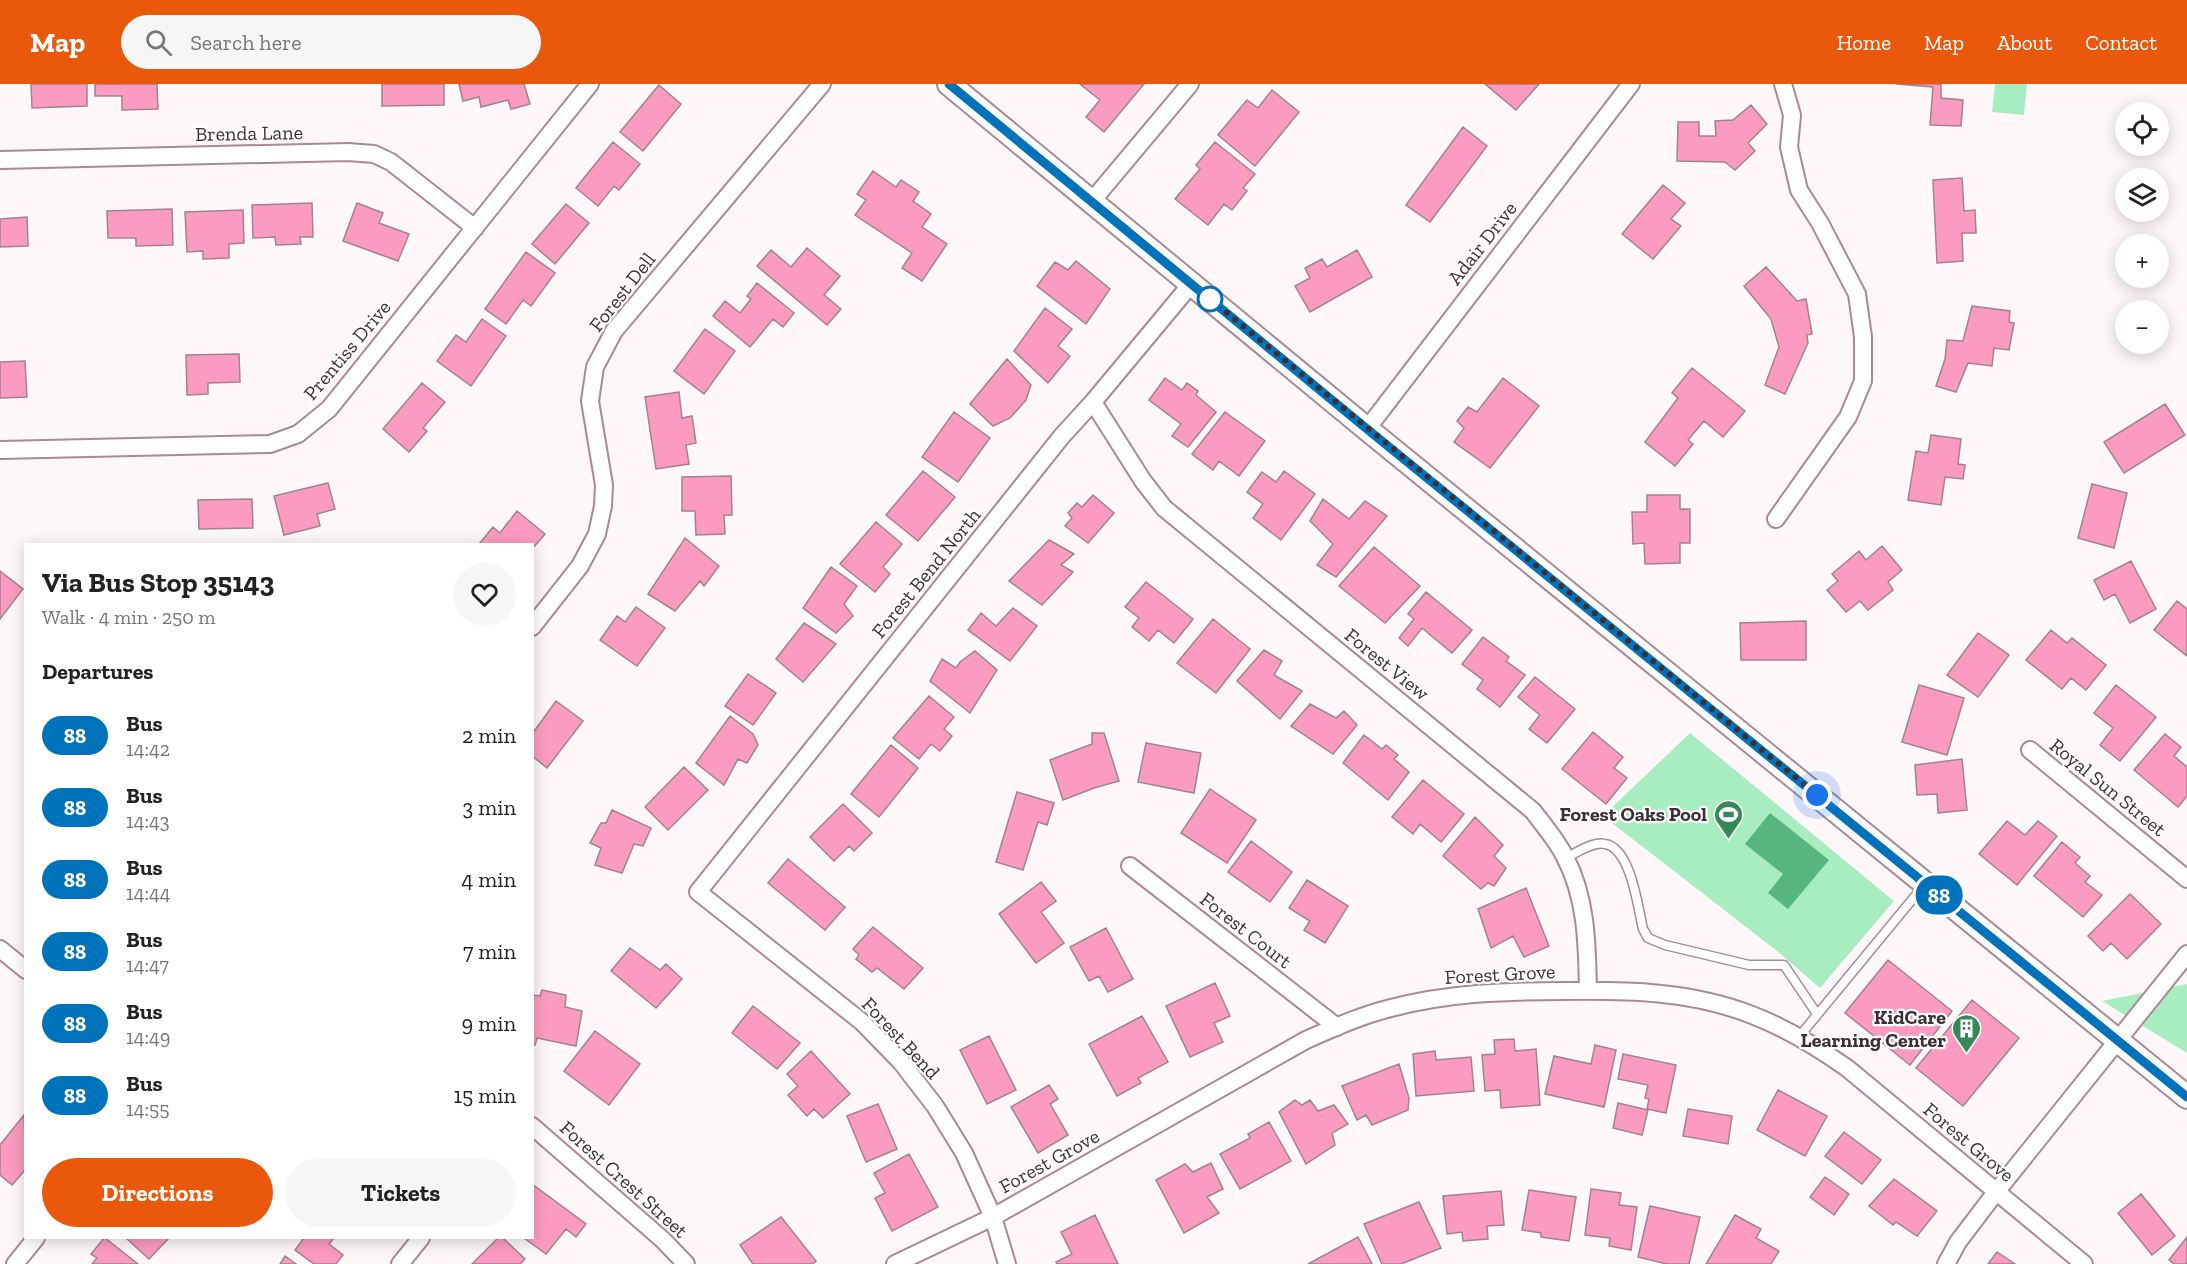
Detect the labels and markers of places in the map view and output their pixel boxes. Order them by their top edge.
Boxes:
unlabelled marker [1197,286,1223,312]
sports icon: Forest Oaks Pool [1712,798,1744,840]
place label: Forest Oaks Pool [1560,802,1707,826]
place label: KidCare Learning Center [1801,1005,1946,1052]
building icon: KidCare Learning Center [1951,1012,1983,1054]

